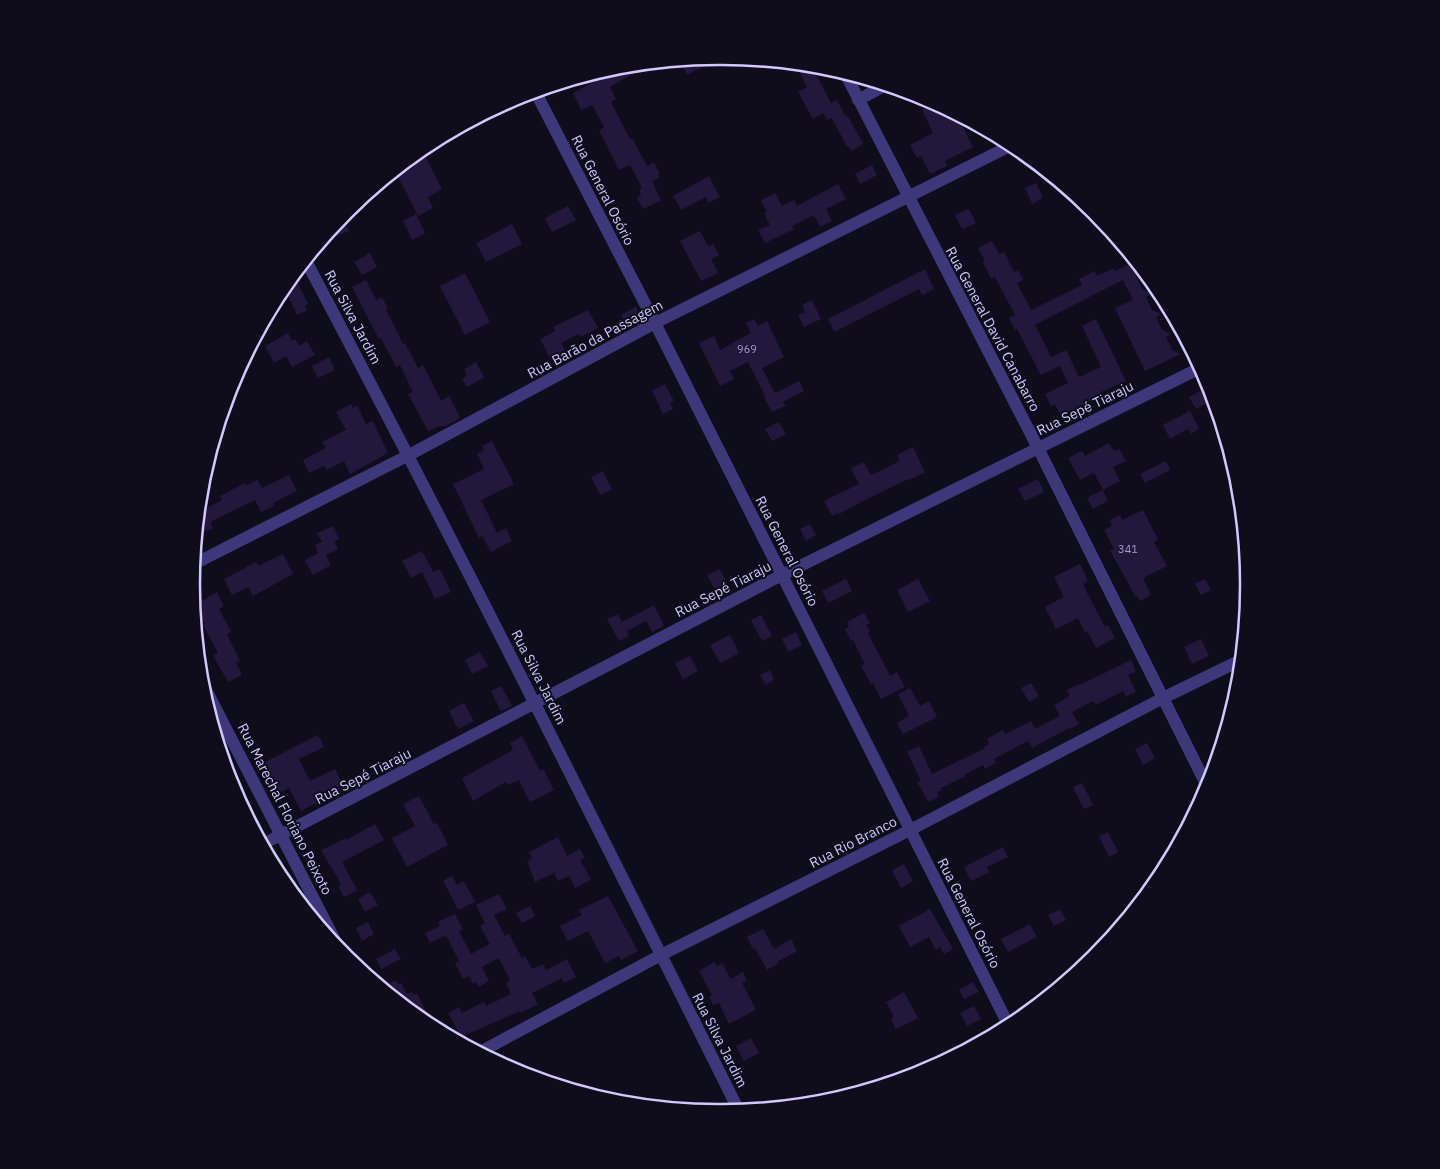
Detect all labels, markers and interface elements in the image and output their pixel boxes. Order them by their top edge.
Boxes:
street label: Rua General Osório [567,132,639,248]
street label: Rua General David Canabarro [942,243,1044,415]
street label: Rua Silva Jardim [321,267,385,367]
street label: Rua Barão da Passagem [524,296,666,382]
house number: 969 [737,342,757,356]
street label: Rua Sepé Tiaraju [1034,377,1136,439]
street label: Rua General Osório [751,493,823,609]
house number: 341 [1118,542,1138,556]
street label: Rua Sepé Tiaraju [672,557,774,621]
street label: Rua Silva Jardim [507,627,571,727]
street label: Rua Marechal Floriano Peixoto [234,720,336,898]
street label: Rua Sepé Tiaraju [312,744,414,808]
street label: Rua Rio Branco [806,812,900,872]
street label: Rua General Osório [933,855,1005,971]
street label: Rua Silva Jardim [688,990,752,1090]

